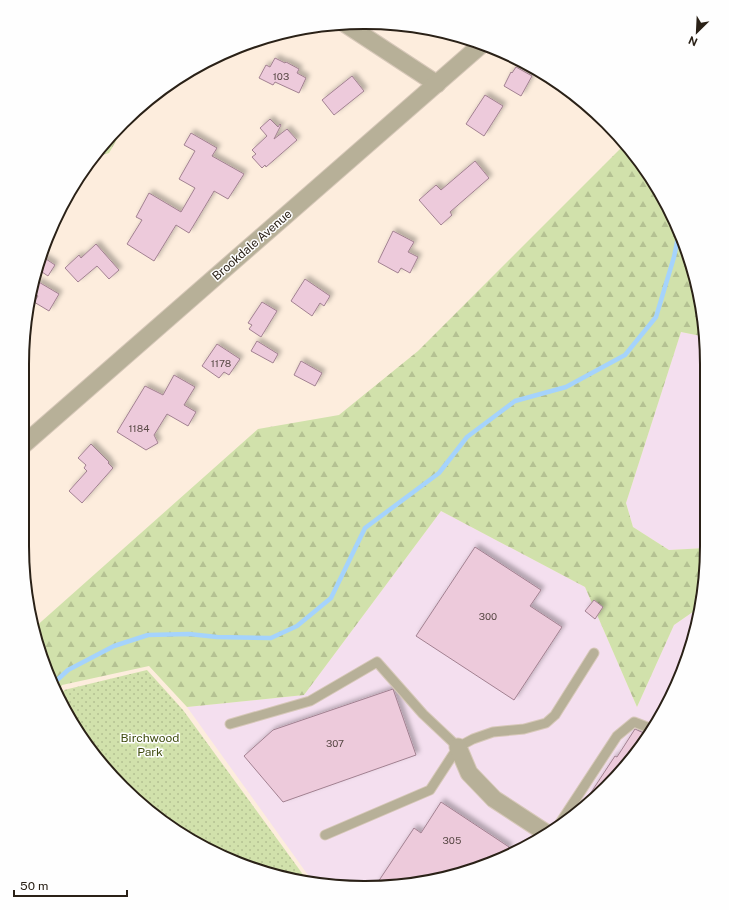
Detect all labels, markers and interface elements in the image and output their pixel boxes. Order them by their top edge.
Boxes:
north arrow [677,12,717,52]
text: N [687,34,699,48]
house number: 103 [273,70,289,82]
street label: Brookdale Avenue [209,207,295,283]
house number: 1178 [211,357,231,369]
house number: 1184 [129,422,149,434]
house number: 300 [479,610,497,622]
park label: Birchwood Park [121,731,179,759]
house number: 307 [326,737,344,749]
house number: 305 [443,834,461,846]
scale bar [14,872,127,898]
text: 50 m [20,879,48,893]

